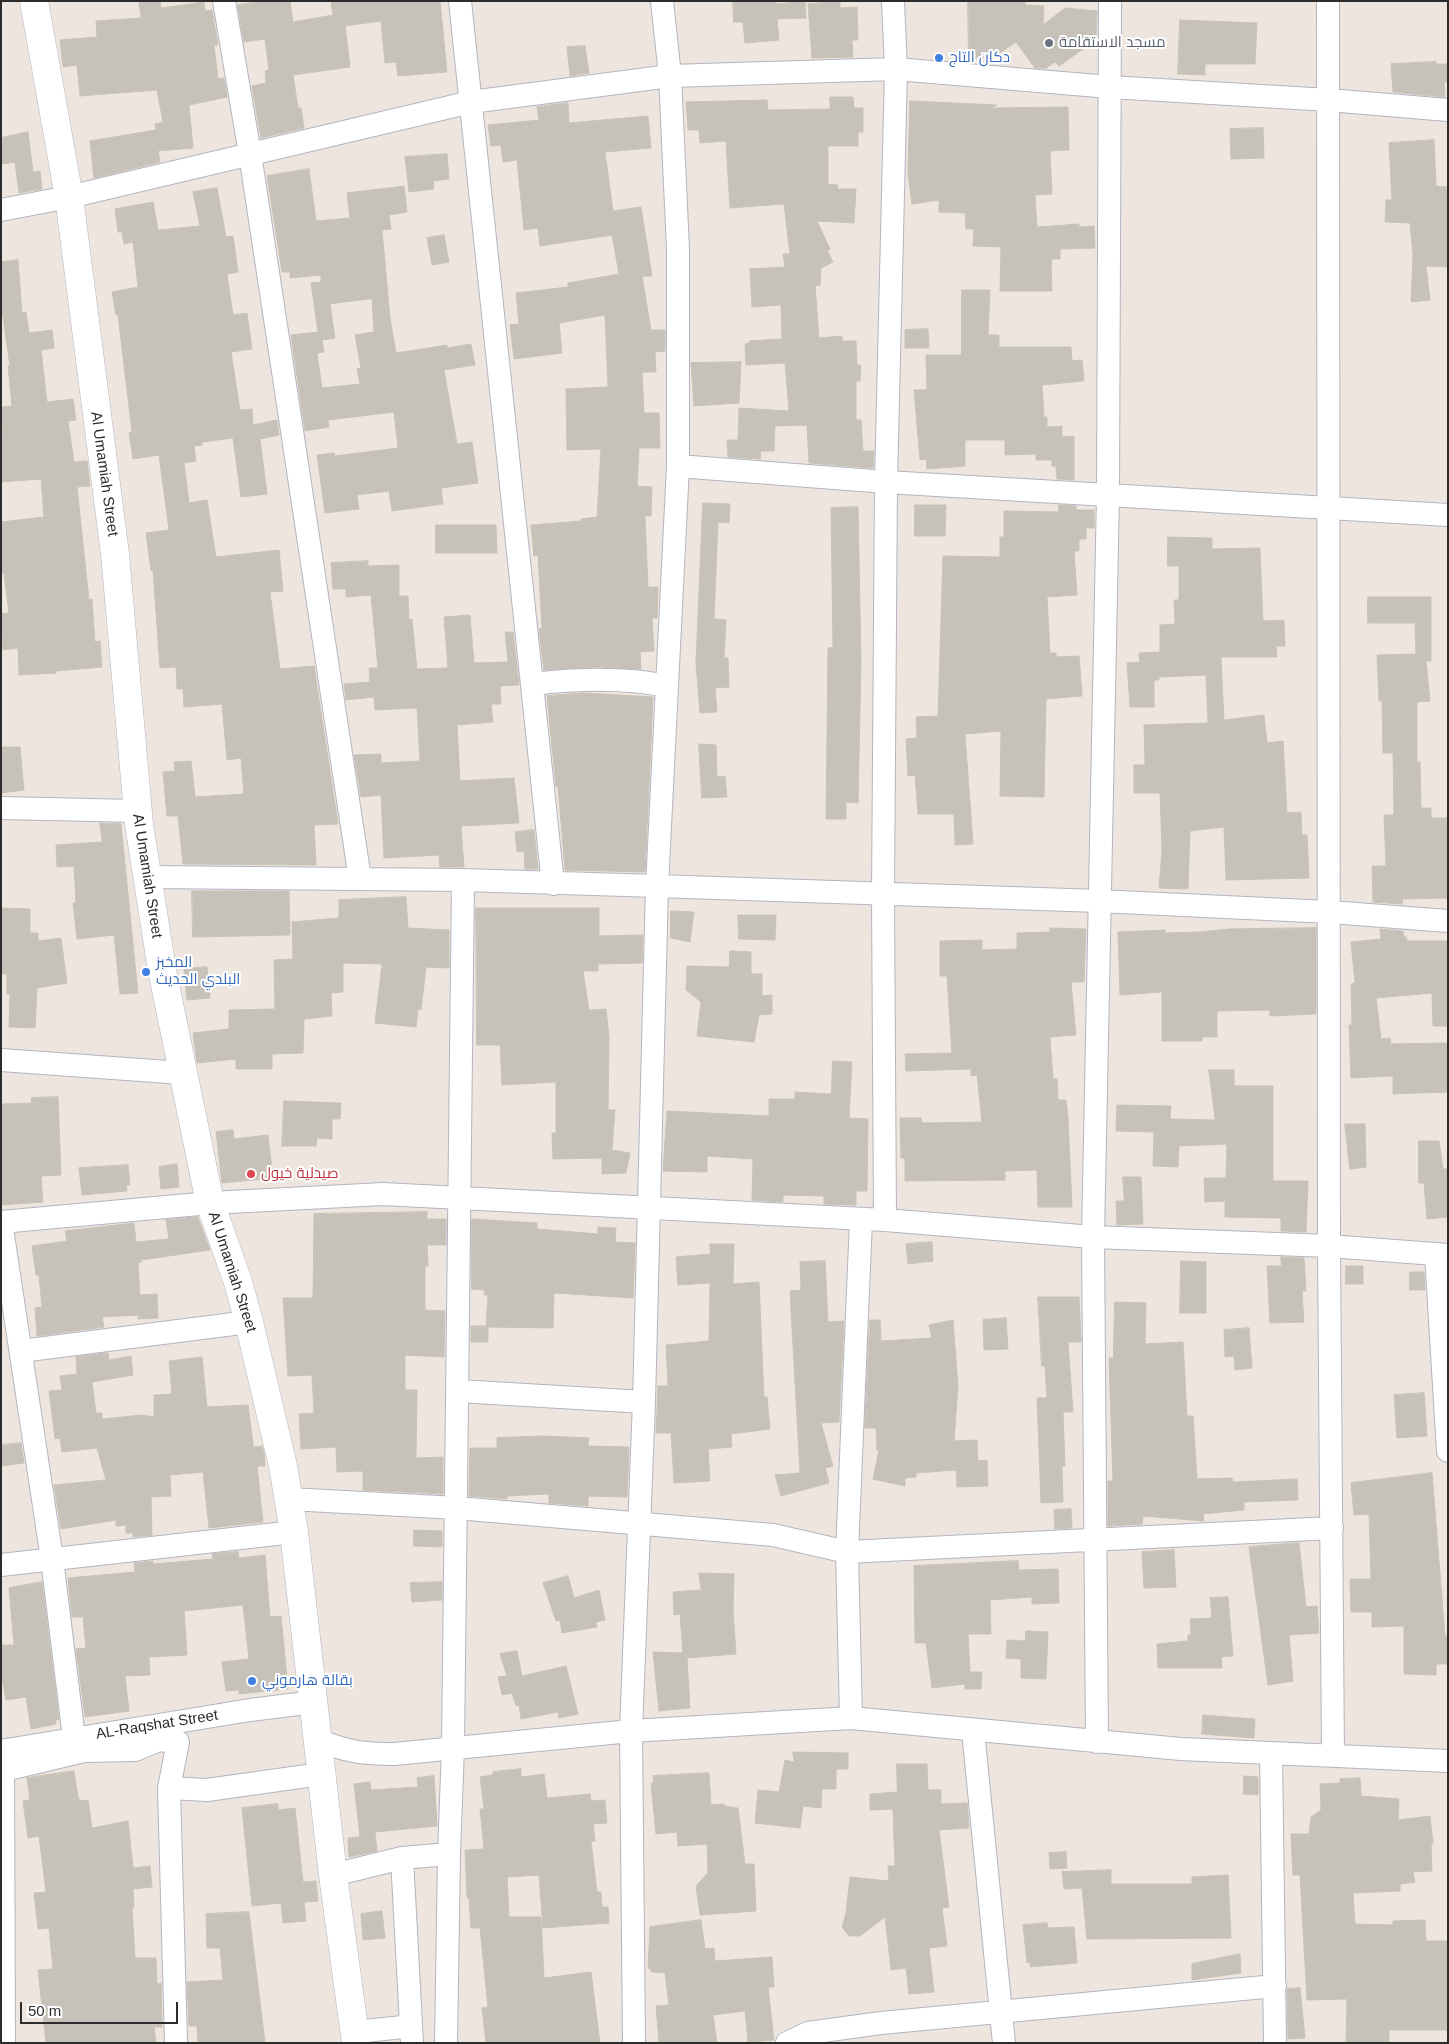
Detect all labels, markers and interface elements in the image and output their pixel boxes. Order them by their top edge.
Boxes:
place label: مسجد الاستقامة [1059,34,1166,52]
marker: مسجد الاستقامة [1043,37,1055,49]
place label: دكان التاج [949,49,1010,67]
marker: دكان التاج [933,52,945,64]
street label: Al Umamiah Street [86,410,122,538]
street label: Al Umamiah Street [128,812,166,940]
place label: المخبز البلدي الحديث [156,954,240,989]
marker: المخبز البلدي الحديث [140,966,152,978]
place label: صيدلية خيول [261,1165,339,1183]
marker: صيدلية خيول [245,1168,257,1180]
street label: Al Umamiah Street [204,1209,260,1335]
place label: بقالة هارموني [262,1672,353,1690]
marker: بقالة هارموني [246,1675,258,1687]
street label: AL-Raqshat Street [95,1706,219,1744]
scale bar [22,1992,180,2024]
text: 50 m [28,2002,61,2019]

